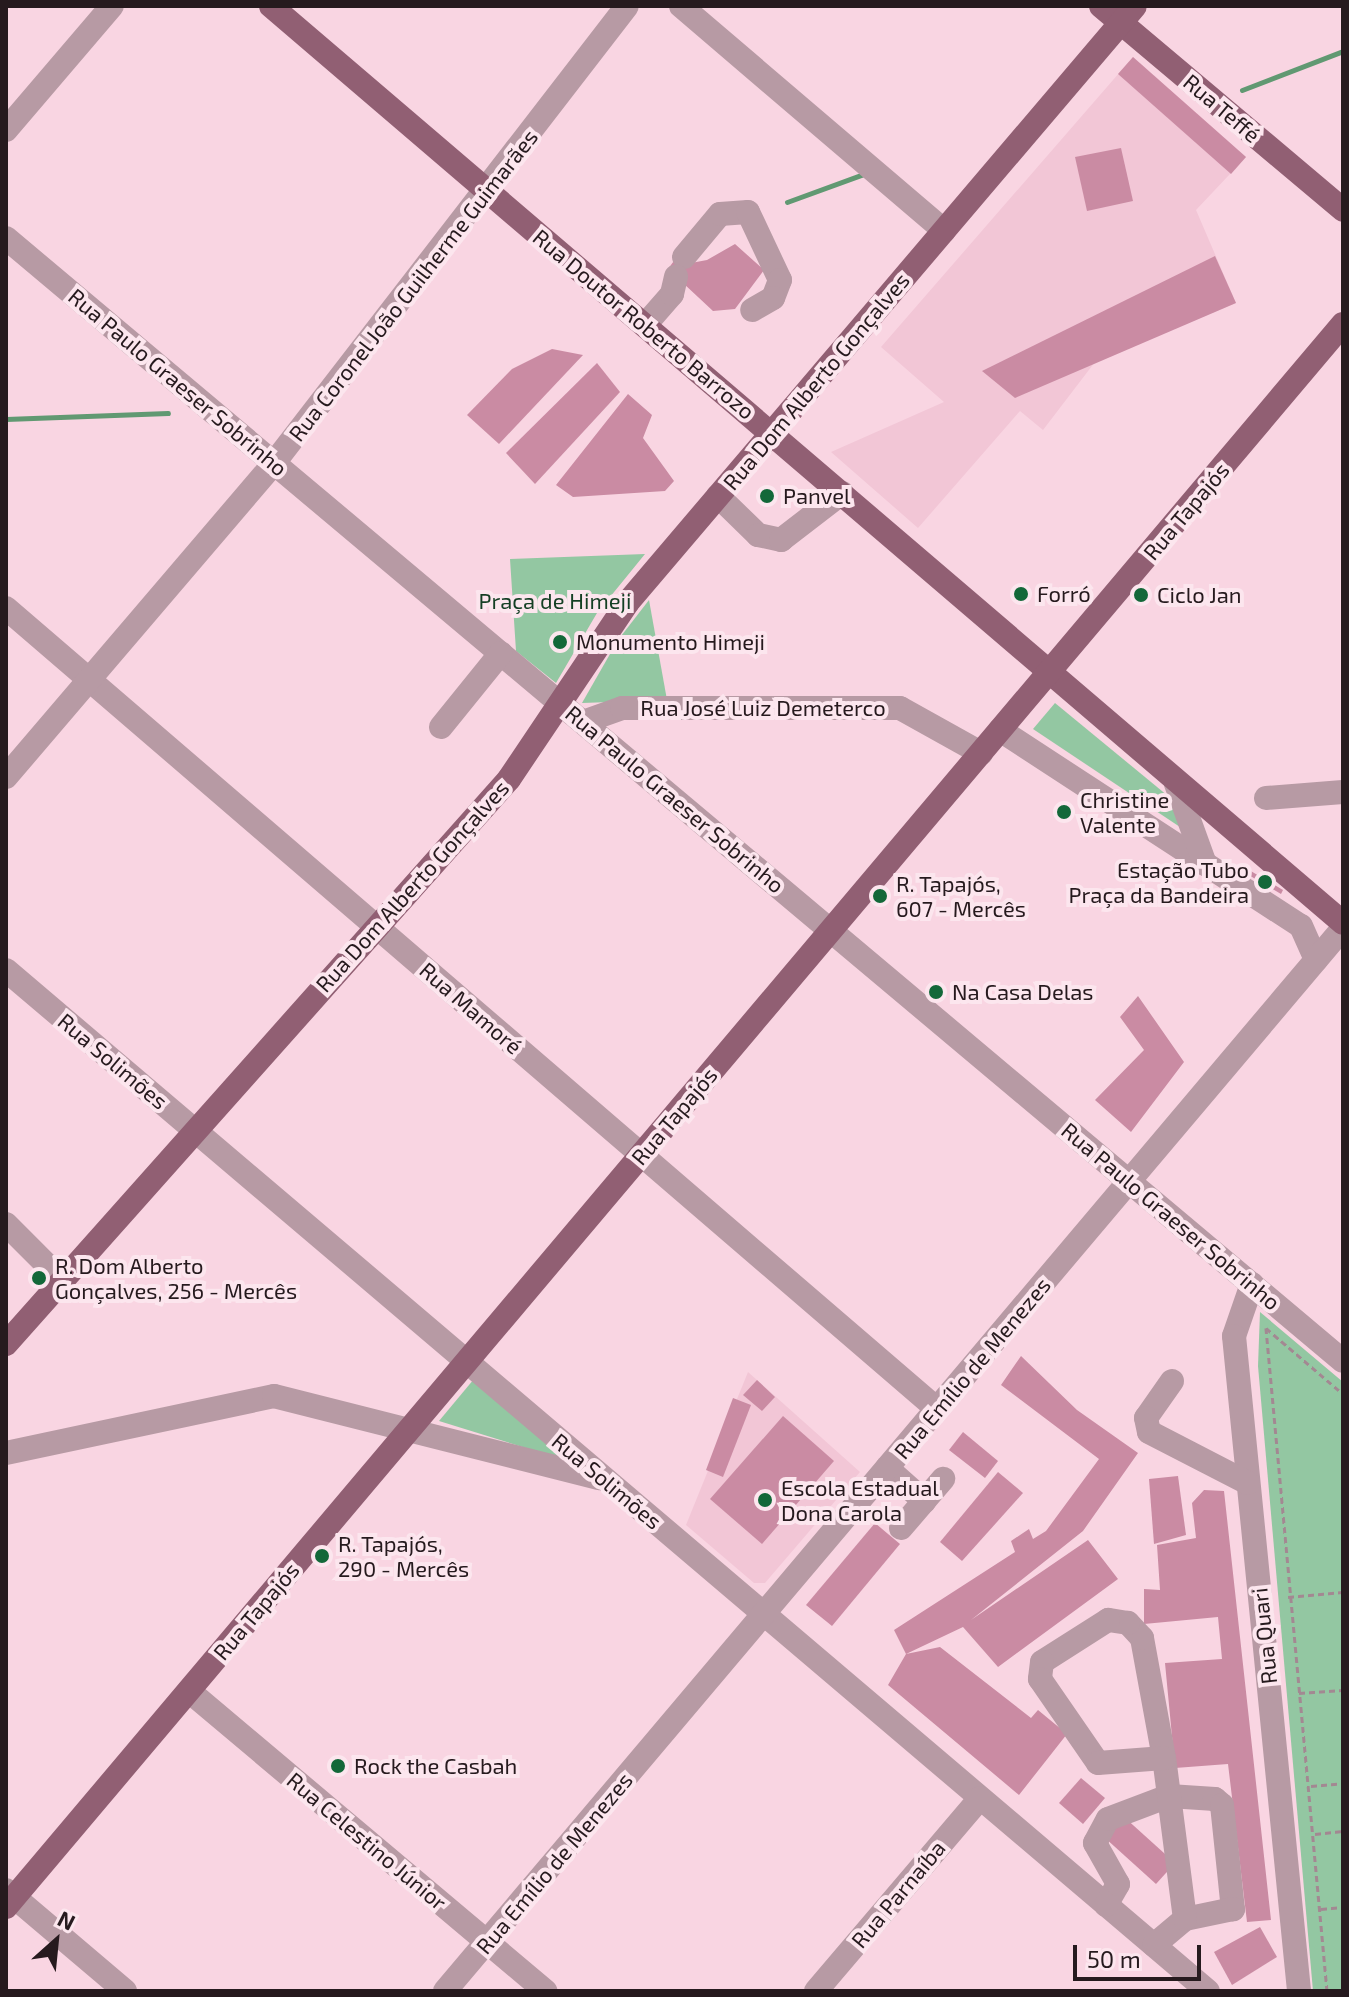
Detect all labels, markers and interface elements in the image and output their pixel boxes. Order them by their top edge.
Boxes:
street label: Rua Teffé [1178,68,1266,148]
street label: Rua Coronel João Guilherme Guimarães [283,123,543,447]
street label: Rua Doutor Roberto Barrozo [528,223,760,425]
street label: Rua Dom Alberto Gonçalves [717,267,915,495]
street label: Rua Paulo Graeser Sobrinho [63,283,293,481]
street label: Rua Tapajós [1137,457,1235,565]
place label: Panvel [783,483,851,509]
marker: Panvel [758,487,776,505]
place label: Forró [1037,581,1091,607]
place label: Ciclo Jan [1157,582,1242,608]
marker: Forró [1012,585,1030,603]
marker: Ciclo Jan [1132,586,1150,604]
park label: Praça de Himeji [478,588,632,614]
place label: Monumento Himeji [576,629,765,655]
marker: Monumento Himeji [551,633,569,651]
street label: Rua José Luiz Demeterco [640,695,886,721]
street label: Rua Paulo Graeser Sobrinho [560,700,790,898]
street label: Rua Dom Alberto Gonçalves [310,775,514,997]
place label: Christine Valente [1080,786,1169,838]
marker: Christine Valente [1055,803,1073,821]
place label: Estação Tubo Praça da Bandeira [1069,856,1249,908]
place label: R. Tapajós, 607 - Mercês [896,870,1026,922]
marker: Estação Tubo Praça da Bandeira [1256,873,1274,891]
marker: R. Tapajós, 607 - Mercês [871,887,889,905]
street label: Rua Mamoré [415,957,527,1059]
place label: Na Casa Delas [952,979,1093,1005]
marker: Na Casa Delas [927,983,945,1001]
street label: Rua Solimões [53,1008,173,1114]
street label: Rua Tapajós [625,1062,723,1170]
street label: Rua Paulo Graeser Sobrinho [1056,1117,1286,1315]
place label: R. Dom Alberto Gonçalves, 256 - Mercês [55,1252,297,1304]
marker: R. Dom Alberto Gonçalves, 256 - Mercês [30,1269,48,1287]
street label: Rua Emílio de Menezes [888,1272,1056,1464]
street label: Rua Solimões [547,1428,667,1534]
place label: Escola Estadual Dona Carola [781,1474,939,1526]
marker: Escola Estadual Dona Carola [756,1491,774,1509]
place label: R. Tapajós, 290 - Mercês [338,1530,469,1582]
marker: R. Tapajós, 290 - Mercês [313,1547,331,1565]
street label: Rua Tapajós [207,1557,305,1665]
street label: Rua Quari [1246,1587,1282,1685]
place label: Rock the Casbah [354,1753,518,1779]
marker: Rock the Casbah [329,1757,347,1775]
street label: Rua Celestino Júnior [282,1766,452,1916]
street label: Rua Emílio de Menezes [470,1767,638,1959]
street label: Rua Parnaíba [846,1835,950,1953]
north arrow [16,1901,96,1981]
text: N [54,1904,80,1935]
scale bar [1077,1929,1205,1979]
text: 50 m [1087,1944,1141,1973]

